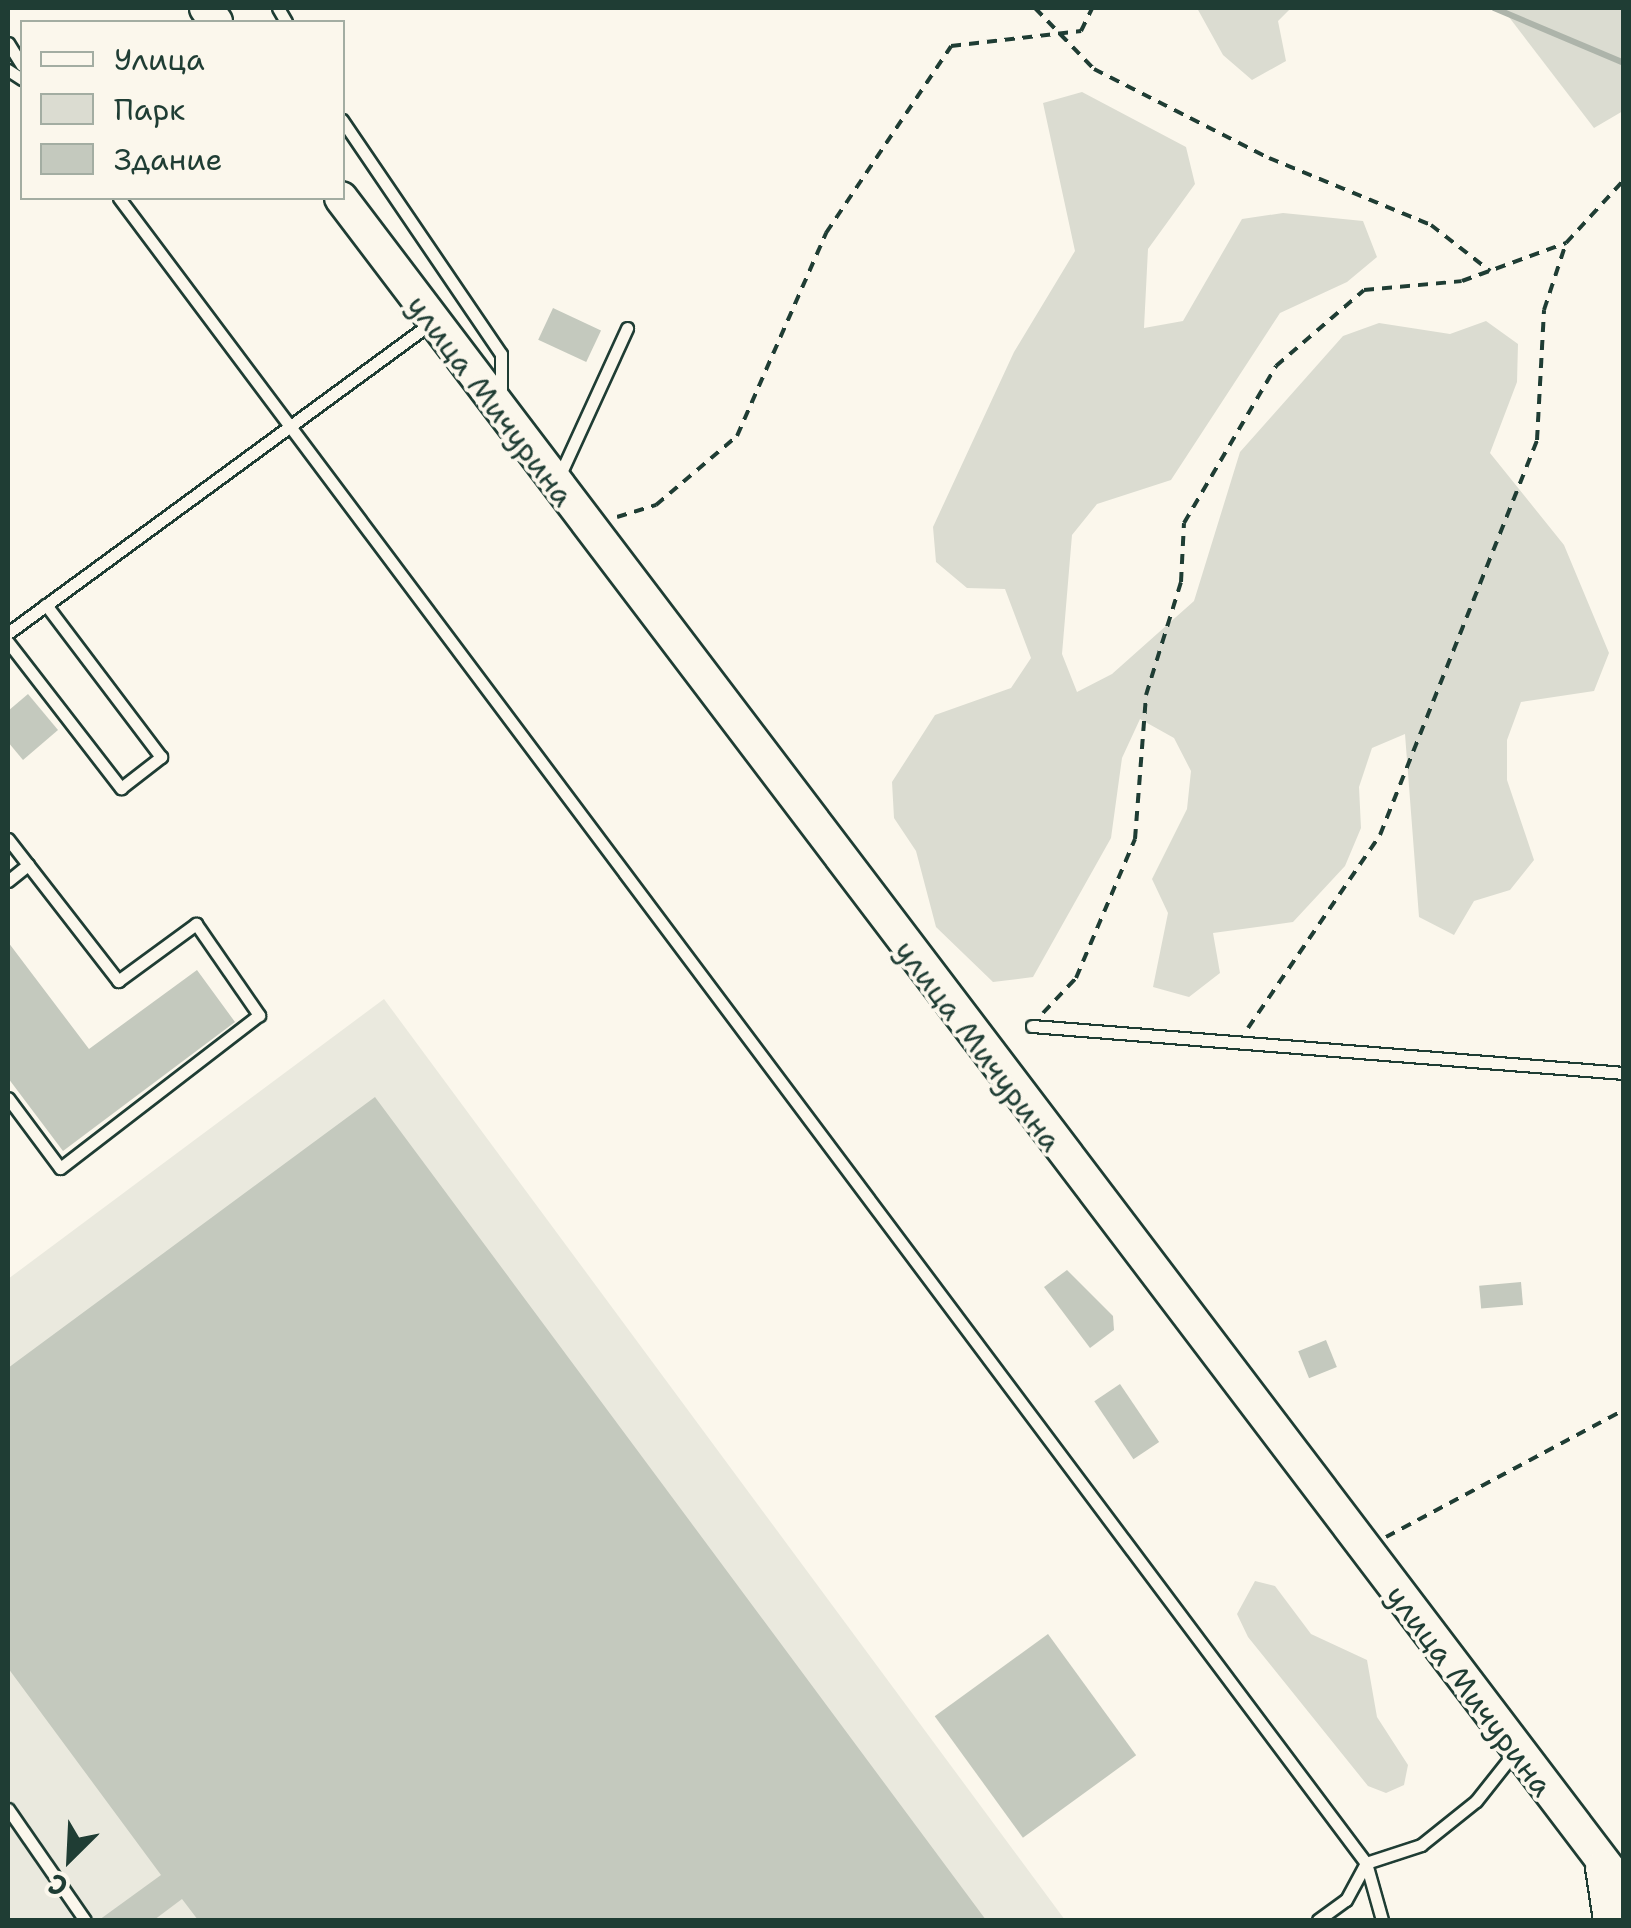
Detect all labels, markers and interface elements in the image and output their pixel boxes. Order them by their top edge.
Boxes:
legend [20,20,345,200]
text: Улица [114,39,205,80]
text: Парк [114,89,185,130]
text: Здание [114,139,223,180]
street label: улица Мичурина [399,288,581,514]
street label: улица Мичурина [887,933,1069,1159]
street label: улица Мичурина [1378,1578,1560,1804]
north arrow [20,1808,120,1908]
text: С [42,1865,73,1906]

